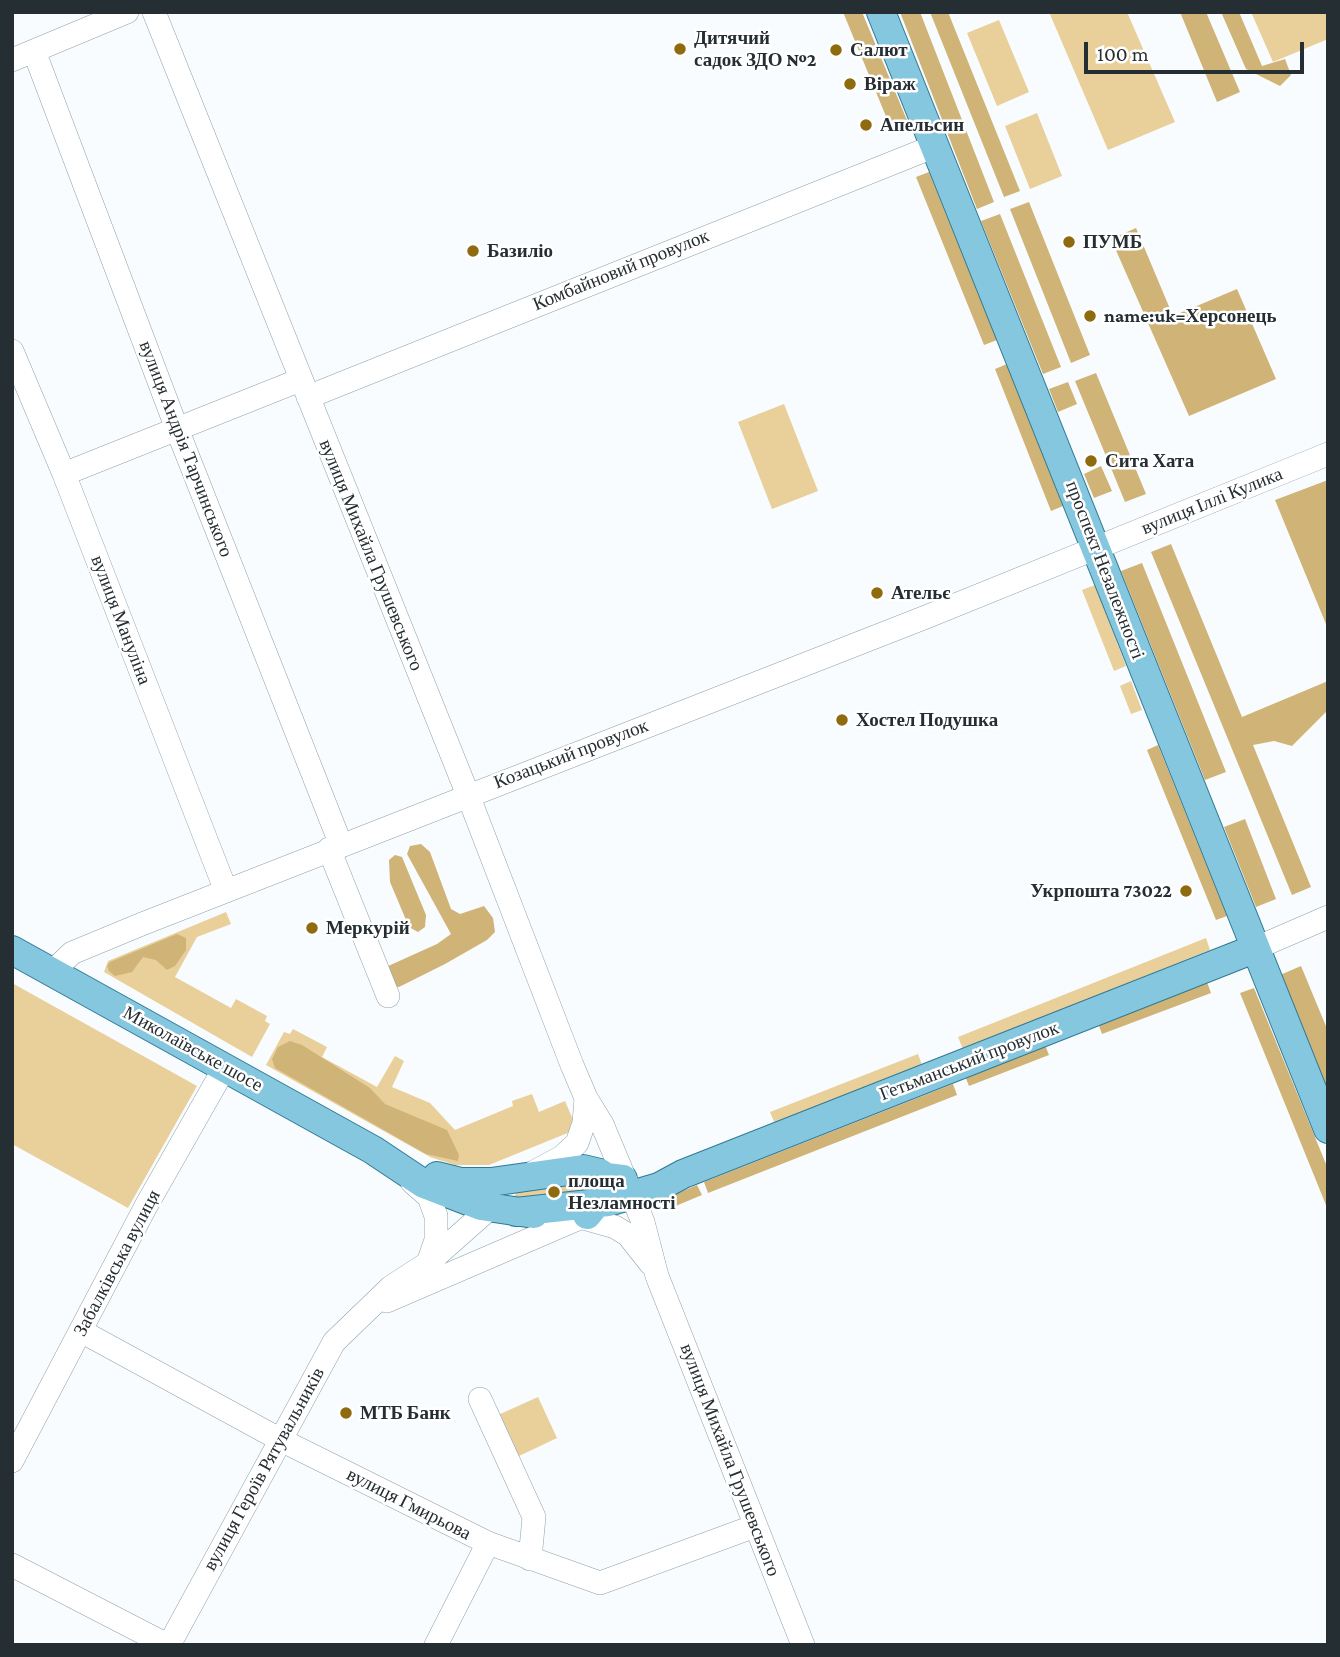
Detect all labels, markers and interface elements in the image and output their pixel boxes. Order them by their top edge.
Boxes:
place label: Дитячий садок ЗДО №2 [694,27,816,71]
scale bar [1088,28,1308,72]
place label: Салют [850,39,908,61]
marker: Дитячий садок ЗДО №2 [672,41,688,57]
marker: Салют [828,42,844,58]
text: 100 m [1097,42,1149,66]
place label: Віраж [864,73,916,95]
marker: Віраж [842,76,858,92]
place label: Апельсин [880,114,964,136]
marker: Апельсин [858,117,874,133]
street label: Комбайновий провулок [530,224,712,316]
place label: ПУМБ [1083,231,1142,253]
marker: ПУМБ [1061,234,1077,250]
place label: Базиліо [487,240,553,262]
marker: Базиліо [465,243,481,259]
place label: name:uk=Херсонець [1104,305,1277,327]
marker: name:uk=Херсонець [1082,308,1098,324]
street label: вулиця Андрія Тарчинського [134,338,238,560]
street label: вулиця Михайла Грушевського [314,436,428,674]
place label: Сита Хата [1105,450,1194,472]
marker: Сита Хата [1083,453,1099,469]
street label: вулиця Іллі Кулика [1138,462,1286,540]
street label: проспект Незалежності [1060,478,1150,662]
street label: вулиця Мануліна [86,552,156,688]
place label: Ательє [891,582,950,604]
marker: Ательє [869,585,885,601]
place label: Хостел Подушка [856,709,998,731]
marker: Хостел Подушка [834,712,850,728]
street label: Козацький провулок [491,714,651,794]
place label: Укрпошта 73022 [1030,880,1172,902]
marker: Укрпошта 73022 [1178,883,1194,899]
place label: Меркурій [326,917,410,939]
marker: Меркурій [304,920,320,936]
street label: Миколаївське шосе [119,1001,267,1097]
street label: Гетьманський провулок [876,1016,1062,1106]
place label: площа Незламності [568,1170,675,1214]
marker: площа Незламності [546,1184,562,1200]
street label: Забалківська вулиця [69,1186,165,1340]
street label: вулиця Михайла Грушевського [675,1340,785,1580]
street label: вулиця Героїв Рятувальників [198,1363,330,1575]
place label: МТБ Банк [360,1402,451,1424]
marker: МТБ Банк [338,1405,354,1421]
street label: вулиця Гмирьова [343,1463,475,1545]

